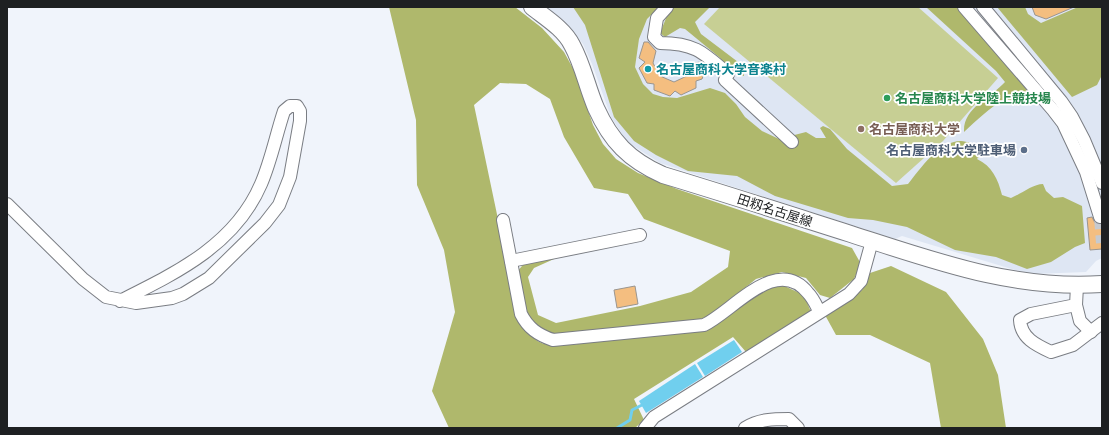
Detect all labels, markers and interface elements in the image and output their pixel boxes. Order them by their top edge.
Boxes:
place label: 名古屋商科大学音楽村 [656,61,786,77]
marker: 名古屋商科大学音楽村 [643,64,653,74]
place label: 名古屋商科大学陸上競技場 [895,90,1051,106]
marker: 名古屋商科大学陸上競技場 [882,93,892,103]
place label: 名古屋商科大学 [869,121,960,137]
marker: 名古屋商科大学 [856,124,866,134]
place label: 名古屋商科大学駐車場 [886,142,1016,158]
marker: 名古屋商科大学駐車場 [1019,145,1029,155]
street label: 田籾名古屋線 [735,190,815,230]

